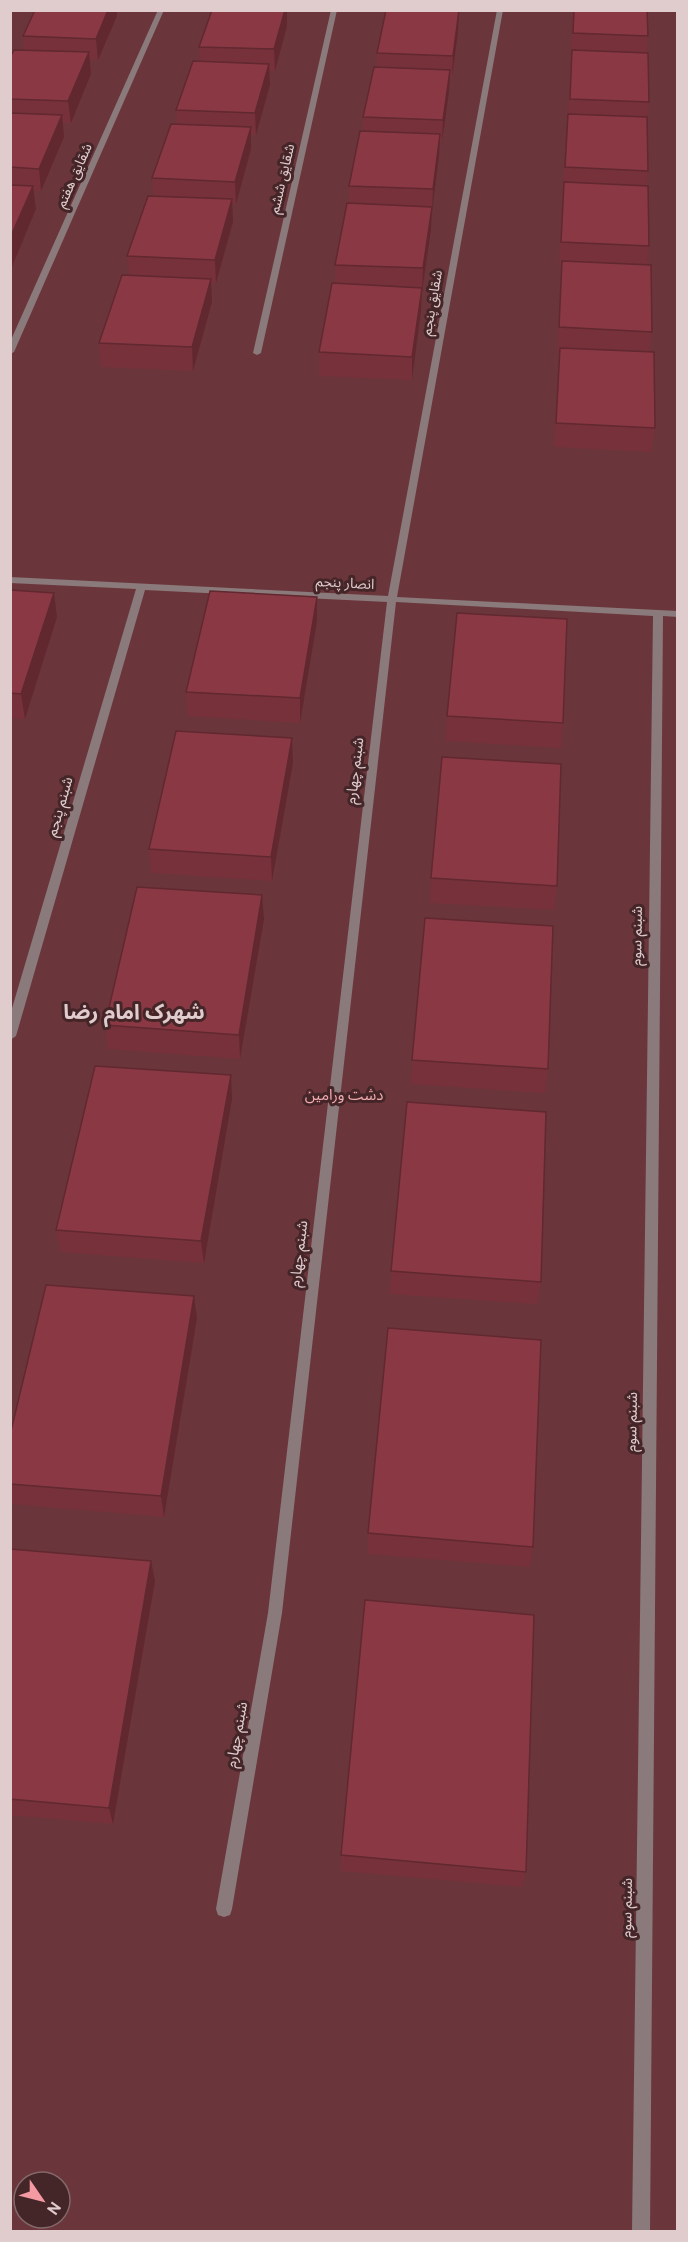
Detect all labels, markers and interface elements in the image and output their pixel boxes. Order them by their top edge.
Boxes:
street label: شقایق هفتم [53,141,98,211]
street label: شقایق ششم [267,142,300,216]
street label: شقایق پنجم [419,269,448,337]
street label: انصار پنجم [315,574,375,595]
street label: شبنم چهارم [342,736,370,805]
street label: شبنم پنجم [43,775,79,839]
street label: شبنم سوم [628,906,648,966]
district label: شهرک امام رضا [63,1000,205,1028]
park label: دشت ورامین [305,1087,383,1106]
street label: شبنم چهارم [286,1219,314,1288]
street label: شبنم سوم [623,1392,643,1452]
street label: شبنم چهارم [223,1700,253,1770]
street label: شبنم سوم [618,1878,638,1938]
north arrow [12,2170,72,2230]
text: N [41,2197,64,2218]

